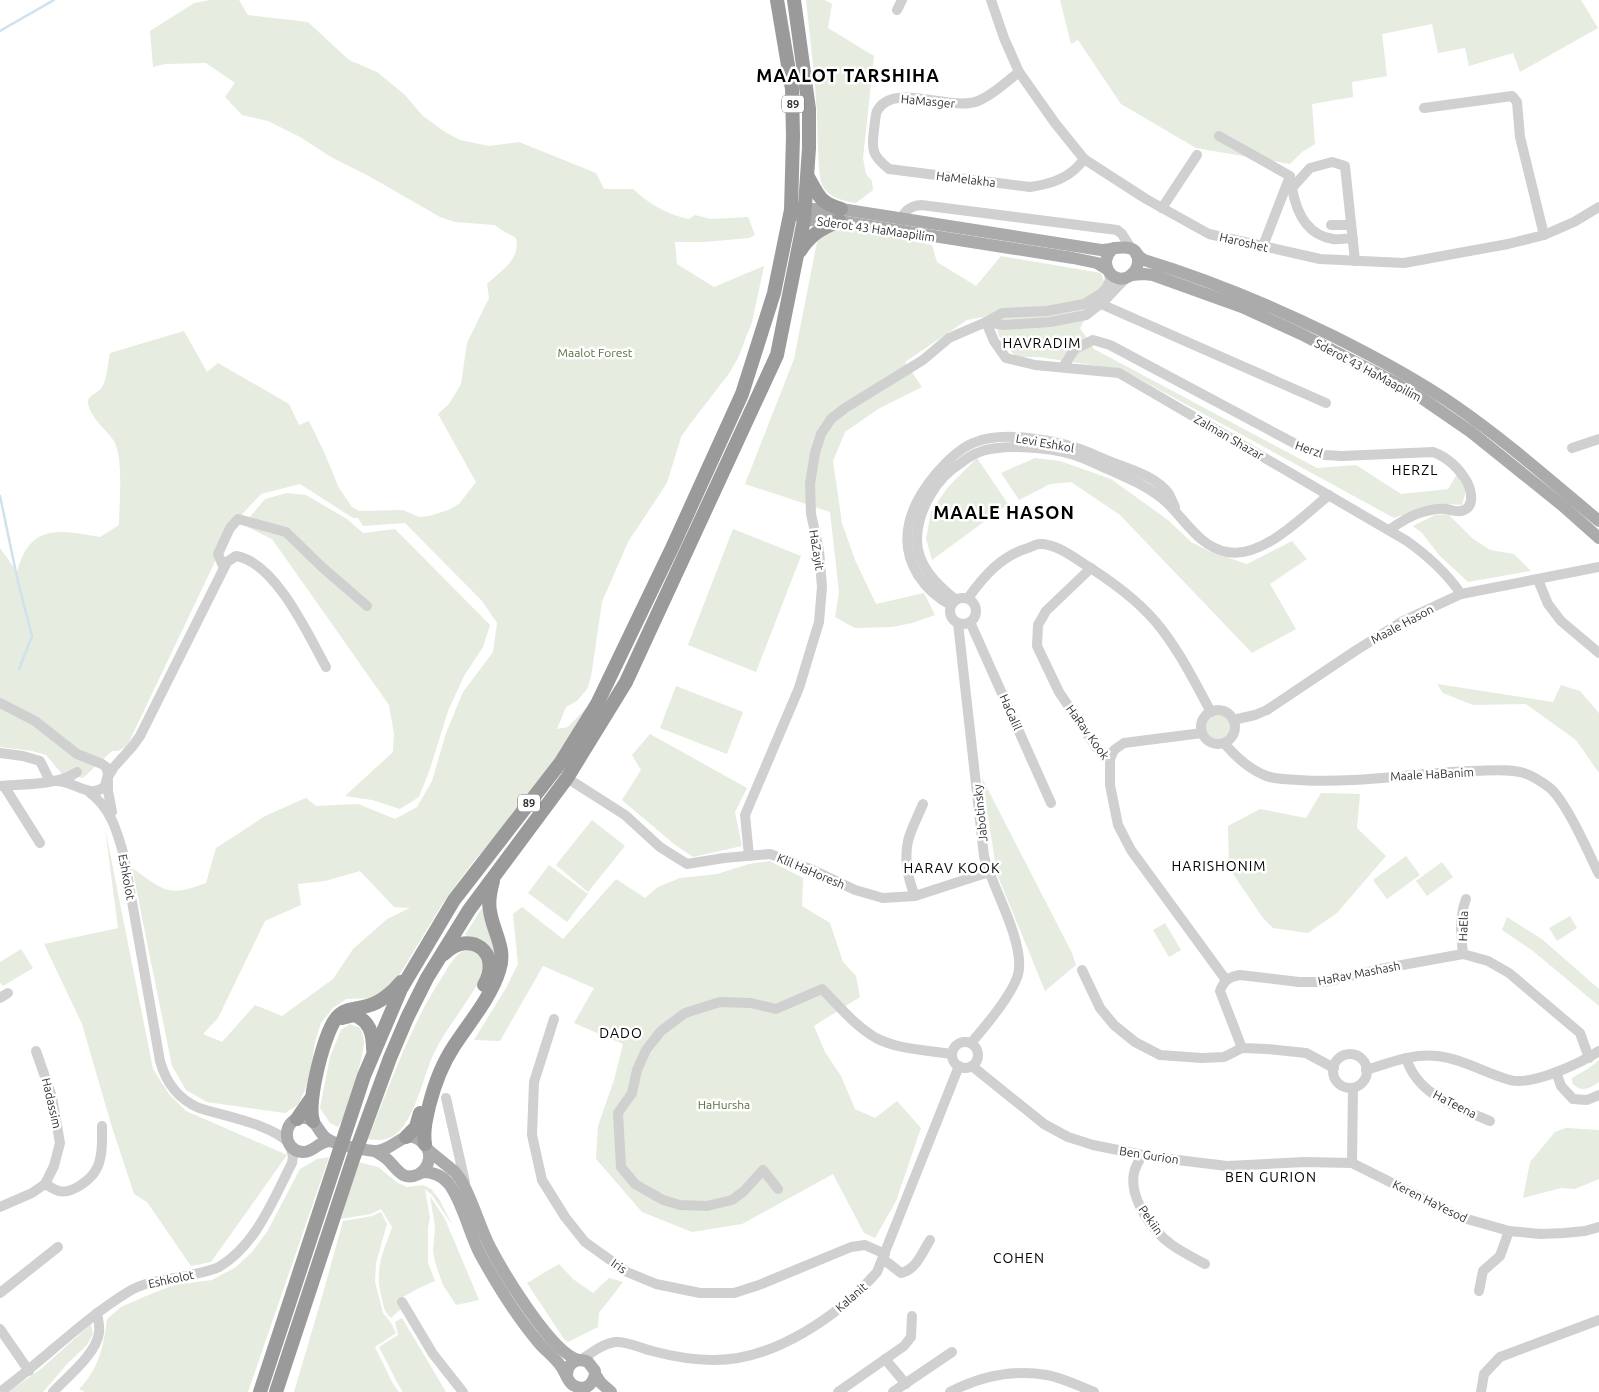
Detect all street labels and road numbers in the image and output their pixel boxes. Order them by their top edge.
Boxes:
street label: HaMasger [900,92,956,110]
road number: 89 [782,96,804,112]
street label: HaMelakha [935,169,997,189]
street label: Sderot 43 HaMaapilim [816,214,936,244]
street label: Haroshet [1218,230,1270,254]
street label: Sderot 43 HaMaapilim [1312,336,1424,404]
street label: Zalman Shazar [1192,412,1266,462]
street label: Levi Eshkol [1015,431,1075,455]
street label: Herzl [1294,438,1324,460]
street label: HaZayit [807,529,827,571]
street label: Maale Hason [1369,602,1435,646]
street label: HaGalil [997,692,1025,732]
street label: HaRav Kook [1064,702,1112,762]
street label: Maale HaBanim [1390,765,1474,783]
street label: Jabotinsky [970,783,989,842]
road number: 89 [518,794,540,811]
street label: Klil HaHoresh [775,851,847,891]
street label: Eshkolot [116,853,138,901]
street label: HaEla [1456,910,1470,942]
street label: HaRav Mashash [1317,959,1401,987]
street label: Hadassim [40,1076,64,1130]
street label: HaTeena [1431,1088,1479,1120]
street label: Ben Gurion [1118,1144,1180,1166]
street label: Keren HaYesod [1391,1177,1469,1225]
street label: Pekiin [1136,1203,1166,1237]
street label: Iris [609,1256,629,1276]
street label: Eshkolot [147,1268,195,1290]
street label: Kalanit [833,1280,870,1314]

